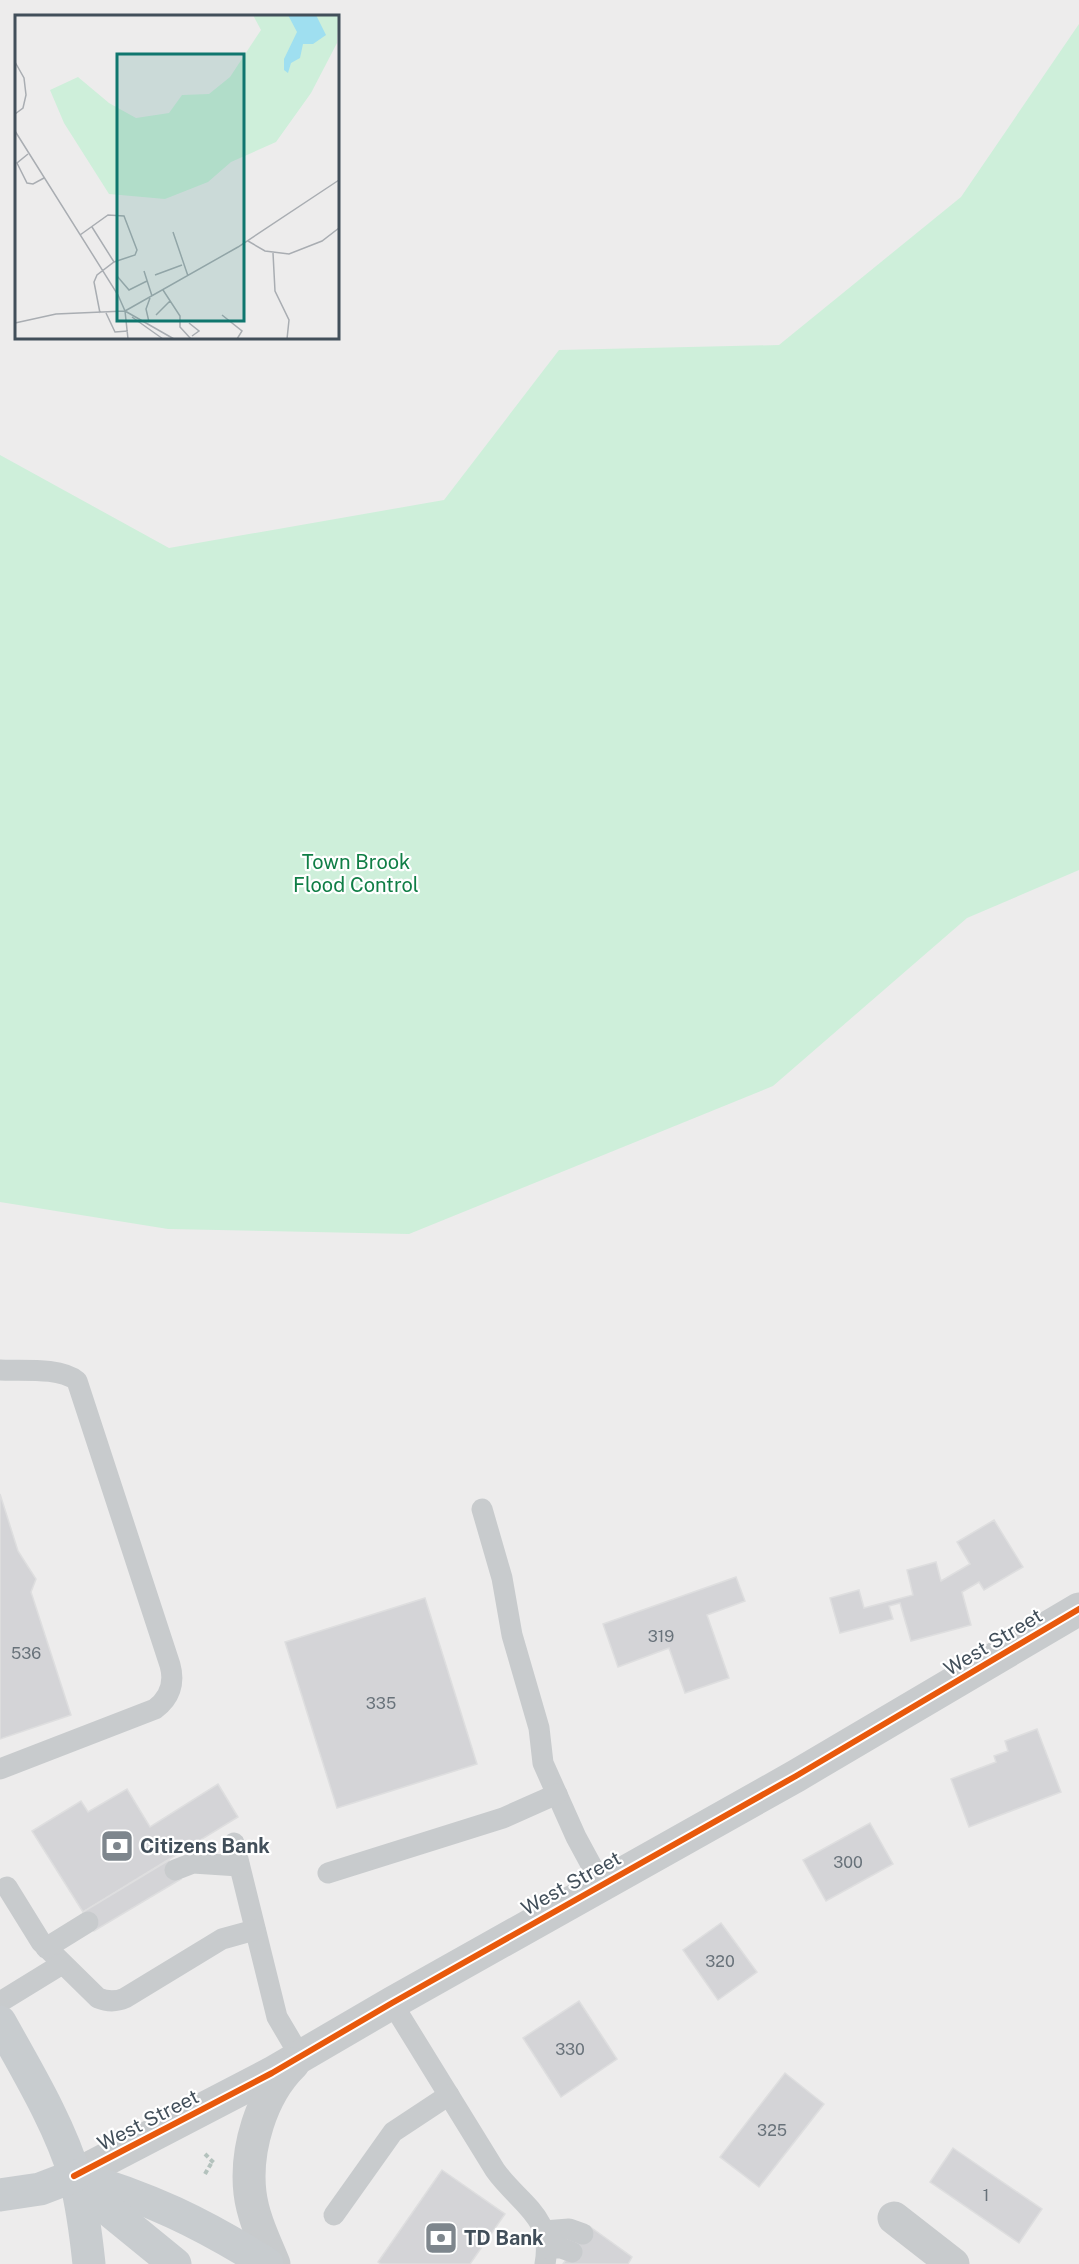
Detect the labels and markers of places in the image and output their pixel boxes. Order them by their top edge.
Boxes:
bank icon: Citizens Bank [99,1828,135,1864]
place label: Citizens Bank [140,1834,270,1858]
bank icon: TD Bank [423,2220,459,2256]
place label: TD Bank [464,2226,544,2250]

